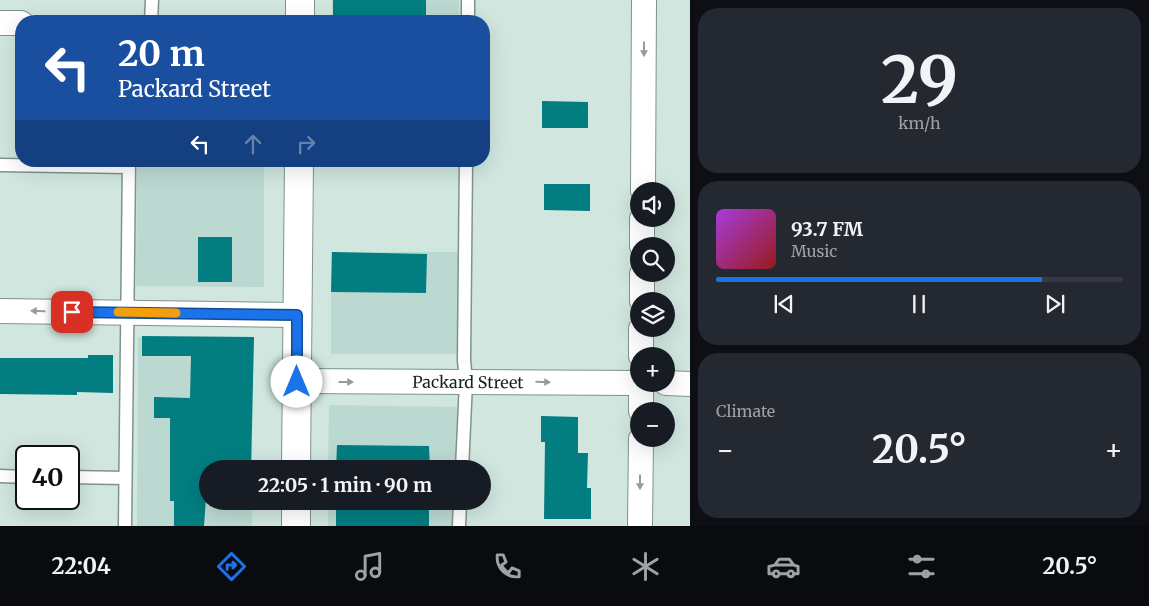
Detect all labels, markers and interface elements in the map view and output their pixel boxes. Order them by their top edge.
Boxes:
text: 20 m [118,32,205,76]
icon: left [35,35,100,100]
text: 29 [881,39,958,121]
one-way arrow [640,41,648,57]
text: Packard Street [118,75,271,103]
text: km/h [898,113,941,133]
icon: left [186,130,214,158]
icon: ahead [239,130,267,158]
icon: right [292,130,320,158]
map controls [630,182,675,447]
button: sound [630,182,675,227]
text: 93.7 FM [791,217,863,241]
button: search [630,237,675,282]
text: Music [791,241,837,261]
icon: previous [770,290,798,318]
icon: pause [905,290,933,318]
icon: next [1041,290,1069,318]
pin [51,291,93,333]
button: layers [630,292,675,337]
icon: arrive [58,298,86,326]
one-way arrow [30,307,46,315]
button: + [630,347,675,392]
position arrow [270,355,322,407]
street label: Packard Street [412,372,524,392]
one-way arrow [338,378,354,386]
one-way arrow [535,378,551,386]
text: Climate [716,401,775,421]
button: − [630,402,675,447]
text: 20.5° [872,426,967,473]
text: − [716,432,735,468]
text: + [1104,432,1123,468]
speed limit sign: 40 [15,445,80,510]
text: 22:05 · 1 min · 90 m [258,473,432,497]
one-way arrow [636,475,644,491]
icon: directions [214,549,249,584]
icon: music [352,549,387,584]
icon: phone [490,549,525,584]
icon: climate [628,549,663,584]
icon: car [766,549,801,584]
icon: filters [904,549,939,584]
text: 22:04 [52,552,111,580]
text: 20.5° [1043,552,1097,580]

